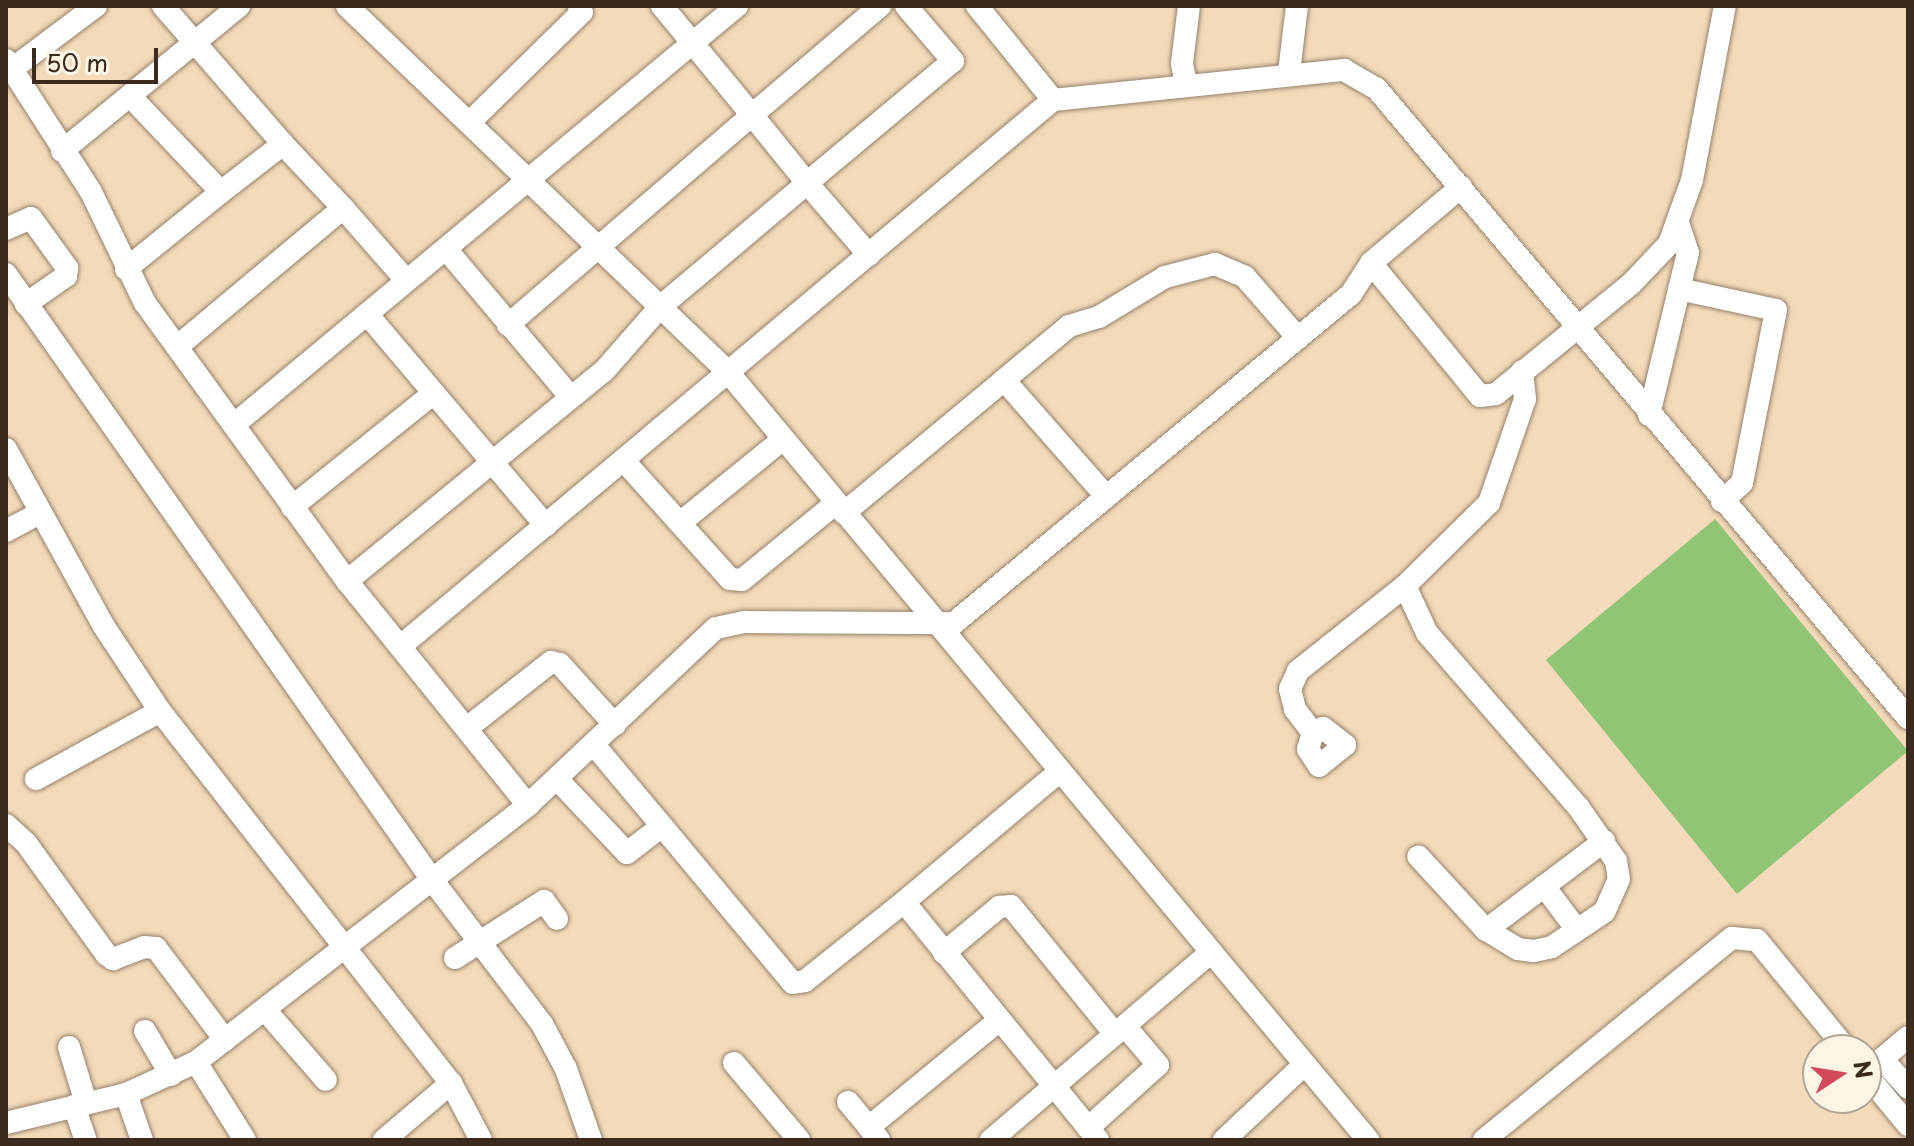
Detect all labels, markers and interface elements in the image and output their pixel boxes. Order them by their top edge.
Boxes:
scale bar [36,32,162,82]
text: 50 m [46,44,108,80]
north arrow [1802,1034,1882,1114]
text: N [1846,1057,1882,1081]

